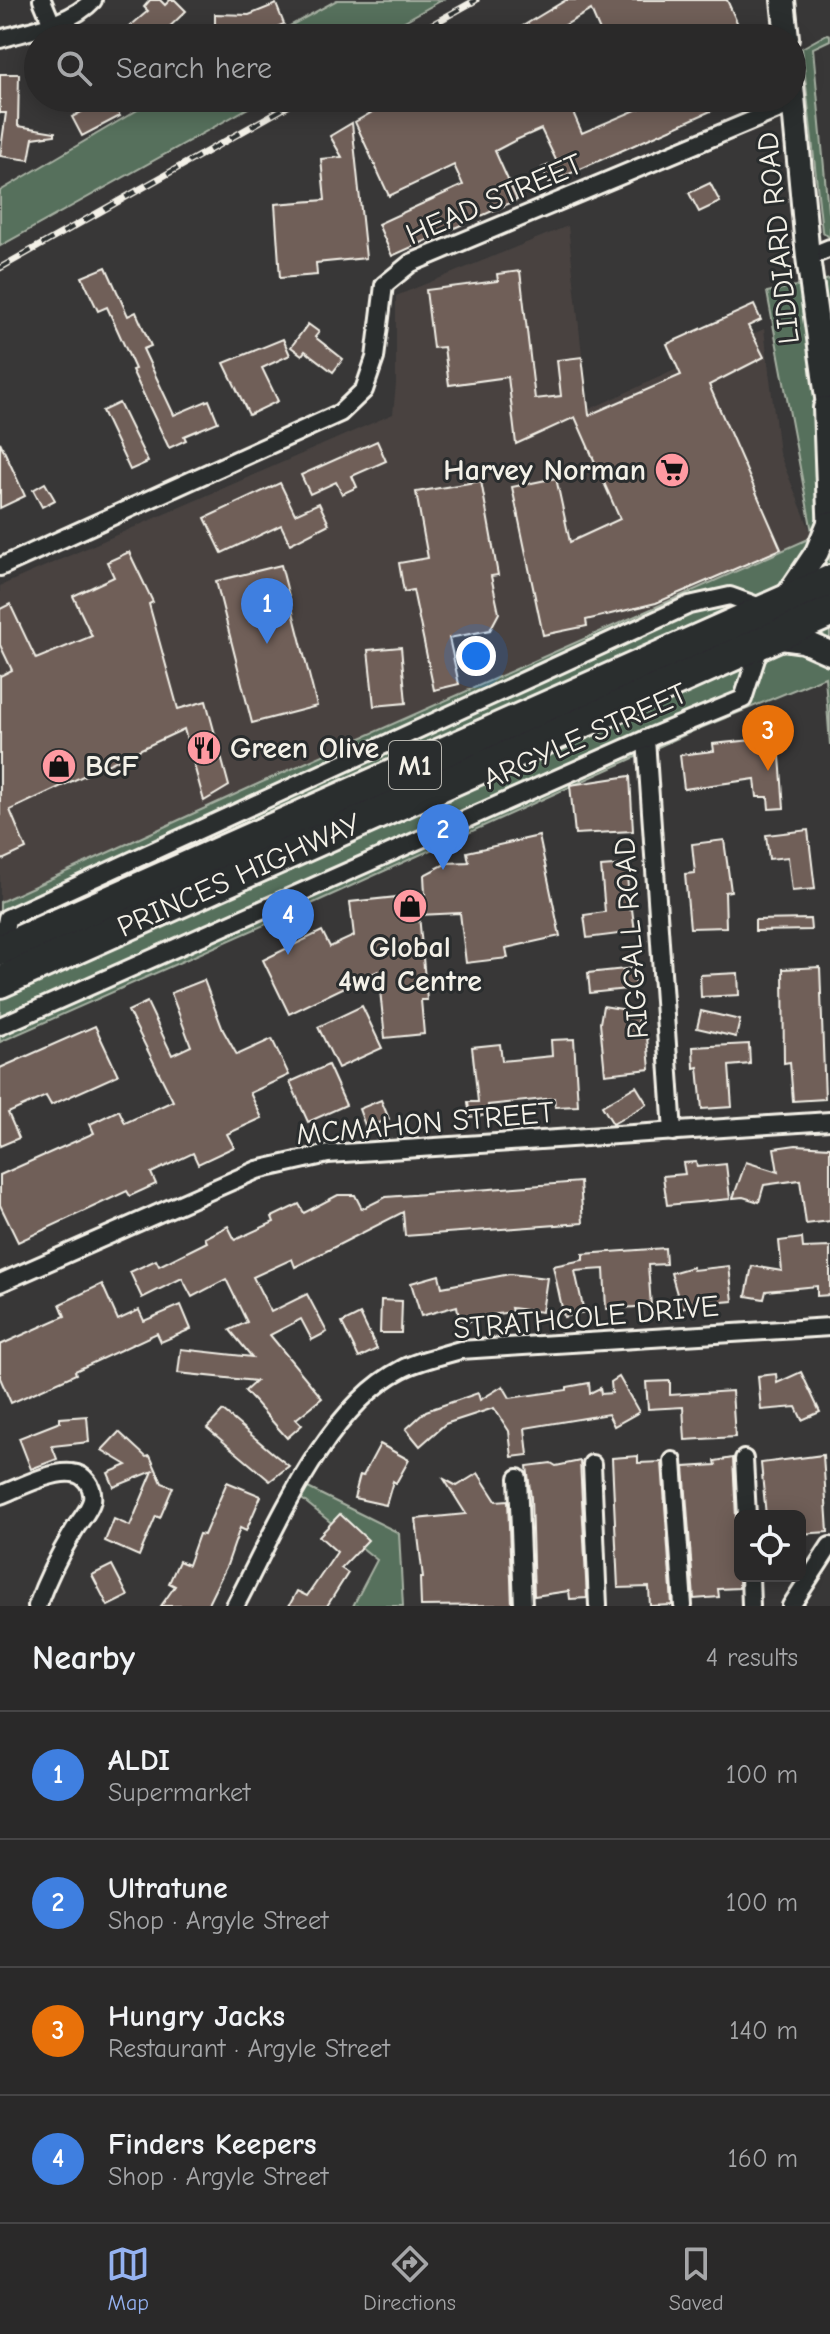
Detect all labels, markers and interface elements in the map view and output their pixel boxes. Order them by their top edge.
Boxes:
search box [24,24,806,112]
icon: search [52,46,96,90]
text: Search here [116,51,272,86]
street label: LIDDIARD ROAD [750,130,807,346]
street label: HEAD STREET [401,146,588,252]
supermarket icon: Harvey Norman [653,451,691,489]
place label: Harvey Norman [443,453,646,488]
pin: 1 [241,578,293,644]
your location [456,636,496,676]
street label: ARGYLE STREET [478,676,693,797]
pin: 3 [742,705,794,771]
restaurant icon: Green Olive [185,729,223,767]
place label: Green Olive [230,731,379,766]
road number: M1 [389,741,441,789]
shop icon: BCF [40,747,78,785]
place label: BCF [85,749,139,784]
pin: 2 [417,804,469,870]
street label: PRINCES HIGHWAY [112,806,367,945]
street label: RIGGALL ROAD [607,836,656,1040]
shop icon: Global 4wd Centre [391,887,429,925]
pin: 4 [262,889,314,955]
place label: Global 4wd Centre [338,930,482,999]
street label: MCMAHON STREET [295,1095,556,1152]
street label: STRATHCOLE DRIVE [452,1288,720,1347]
map controls [734,1510,806,1582]
button: locate [734,1510,806,1582]
text: Nearby [32,1638,135,1678]
text: 4 results [706,1643,798,1673]
text: ALDI [108,1743,170,1778]
text: 1 [53,1760,63,1790]
text: 100 m [726,1760,798,1790]
text: Supermarket [108,1778,251,1808]
text: Ultratune [108,1871,228,1906]
text: 2 [52,1888,64,1918]
text: 100 m [726,1888,798,1918]
text: Shop · Argyle Street [108,1906,328,1936]
text: Hungry Jacks [108,1999,285,2034]
text: 3 [52,2016,64,2046]
text: 140 m [729,2016,798,2046]
text: Restaurant · Argyle Street [108,2034,390,2064]
text: Finders Keepers [108,2127,316,2162]
text: 4 [52,2144,64,2174]
text: 160 m [728,2144,798,2174]
text: Shop · Argyle Street [108,2162,328,2192]
tab: Map [106,2242,150,2316]
tab: Directions [363,2242,456,2316]
tab: Saved [669,2242,724,2316]

